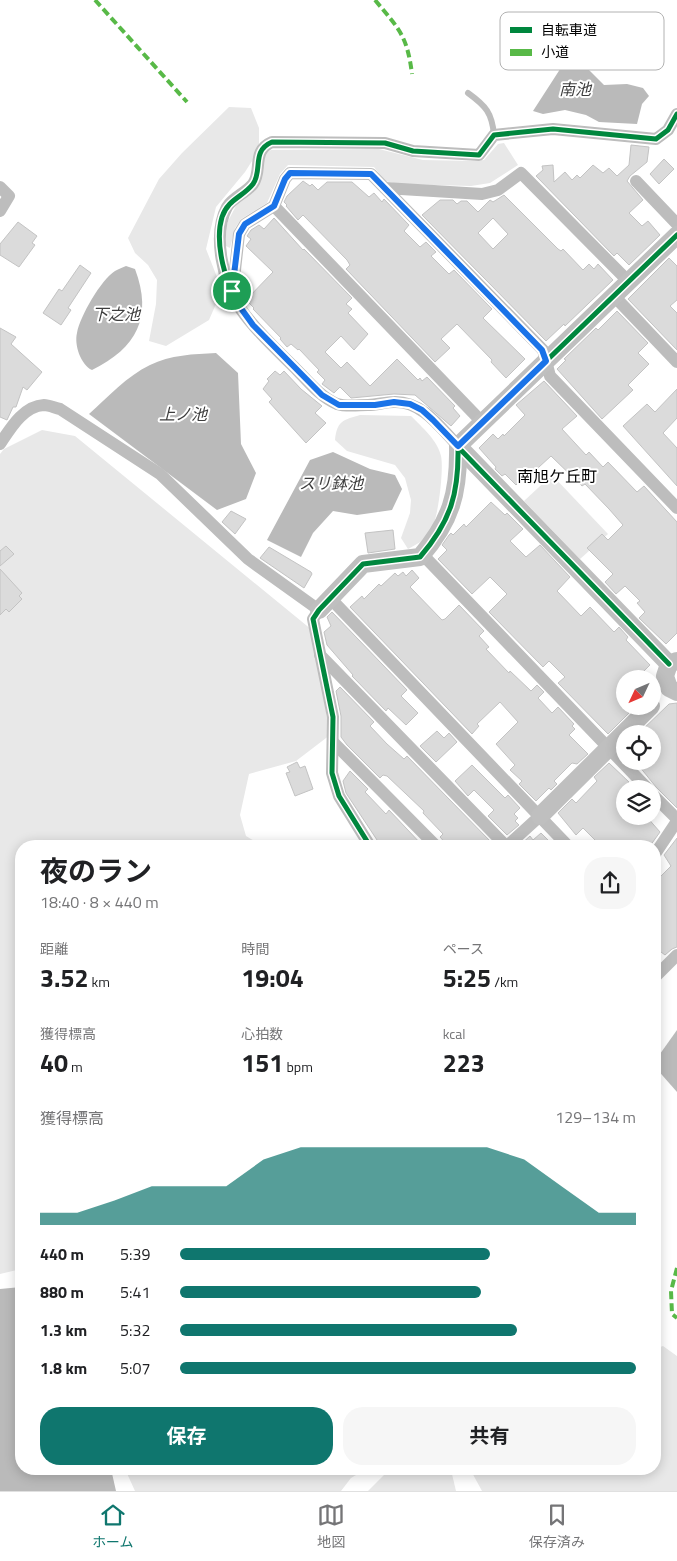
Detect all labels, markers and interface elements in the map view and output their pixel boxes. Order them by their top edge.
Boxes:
legend [500,12,664,70]
text: 自転車道 [541,19,597,40]
text: 小道 [541,41,569,62]
water label: 南池 [559,77,593,101]
pin [211,270,253,312]
icon: arrive [218,277,246,305]
water label: 下之池 [92,302,142,326]
water label: 上ノ池 [159,402,209,426]
district label: 南旭ケ丘町 [517,464,597,488]
water label: スリ鉢池 [299,471,365,495]
north arrow [616,670,661,715]
map controls [616,670,661,825]
button: locate [616,725,661,770]
button: layers [616,780,661,825]
text: 夜のラン [40,849,152,892]
button: share [584,857,636,909]
text: 18:40 · 8 × 440 m [40,890,159,914]
text: 距離 [40,938,68,959]
text: 時間 [241,938,269,959]
text: ペース [443,938,484,959]
text: 3.52 [40,959,88,997]
text: 19:04 [241,959,304,997]
text: 5:25 [443,959,491,997]
text: km [88,971,110,992]
text: /km [491,971,518,992]
text: 獲得標高 [40,1023,96,1044]
text: 心拍数 [241,1023,283,1044]
text: kcal [443,1023,466,1044]
text: 40 [40,1044,68,1082]
text: 151 [241,1044,283,1082]
text: 223 [443,1044,485,1082]
text: m [68,1056,83,1077]
text: bpm [283,1056,313,1077]
text: 129–134 m [555,1105,636,1129]
text: 獲得標高 [40,1106,104,1130]
text: 440 m [40,1242,84,1266]
text: 5:39 [120,1242,150,1266]
text: 880 m [40,1280,84,1304]
text: 5:41 [120,1280,150,1304]
text: 1.3 km [40,1318,87,1342]
text: 5:32 [120,1318,150,1342]
text: 1.8 km [40,1356,87,1380]
text: 5:07 [120,1356,150,1380]
button: 保存 [40,1407,333,1465]
button: 共有 [343,1407,636,1465]
tab: ホーム [92,1501,133,1552]
tab: 地図 [317,1501,345,1552]
tab: 保存済み [529,1501,585,1552]

